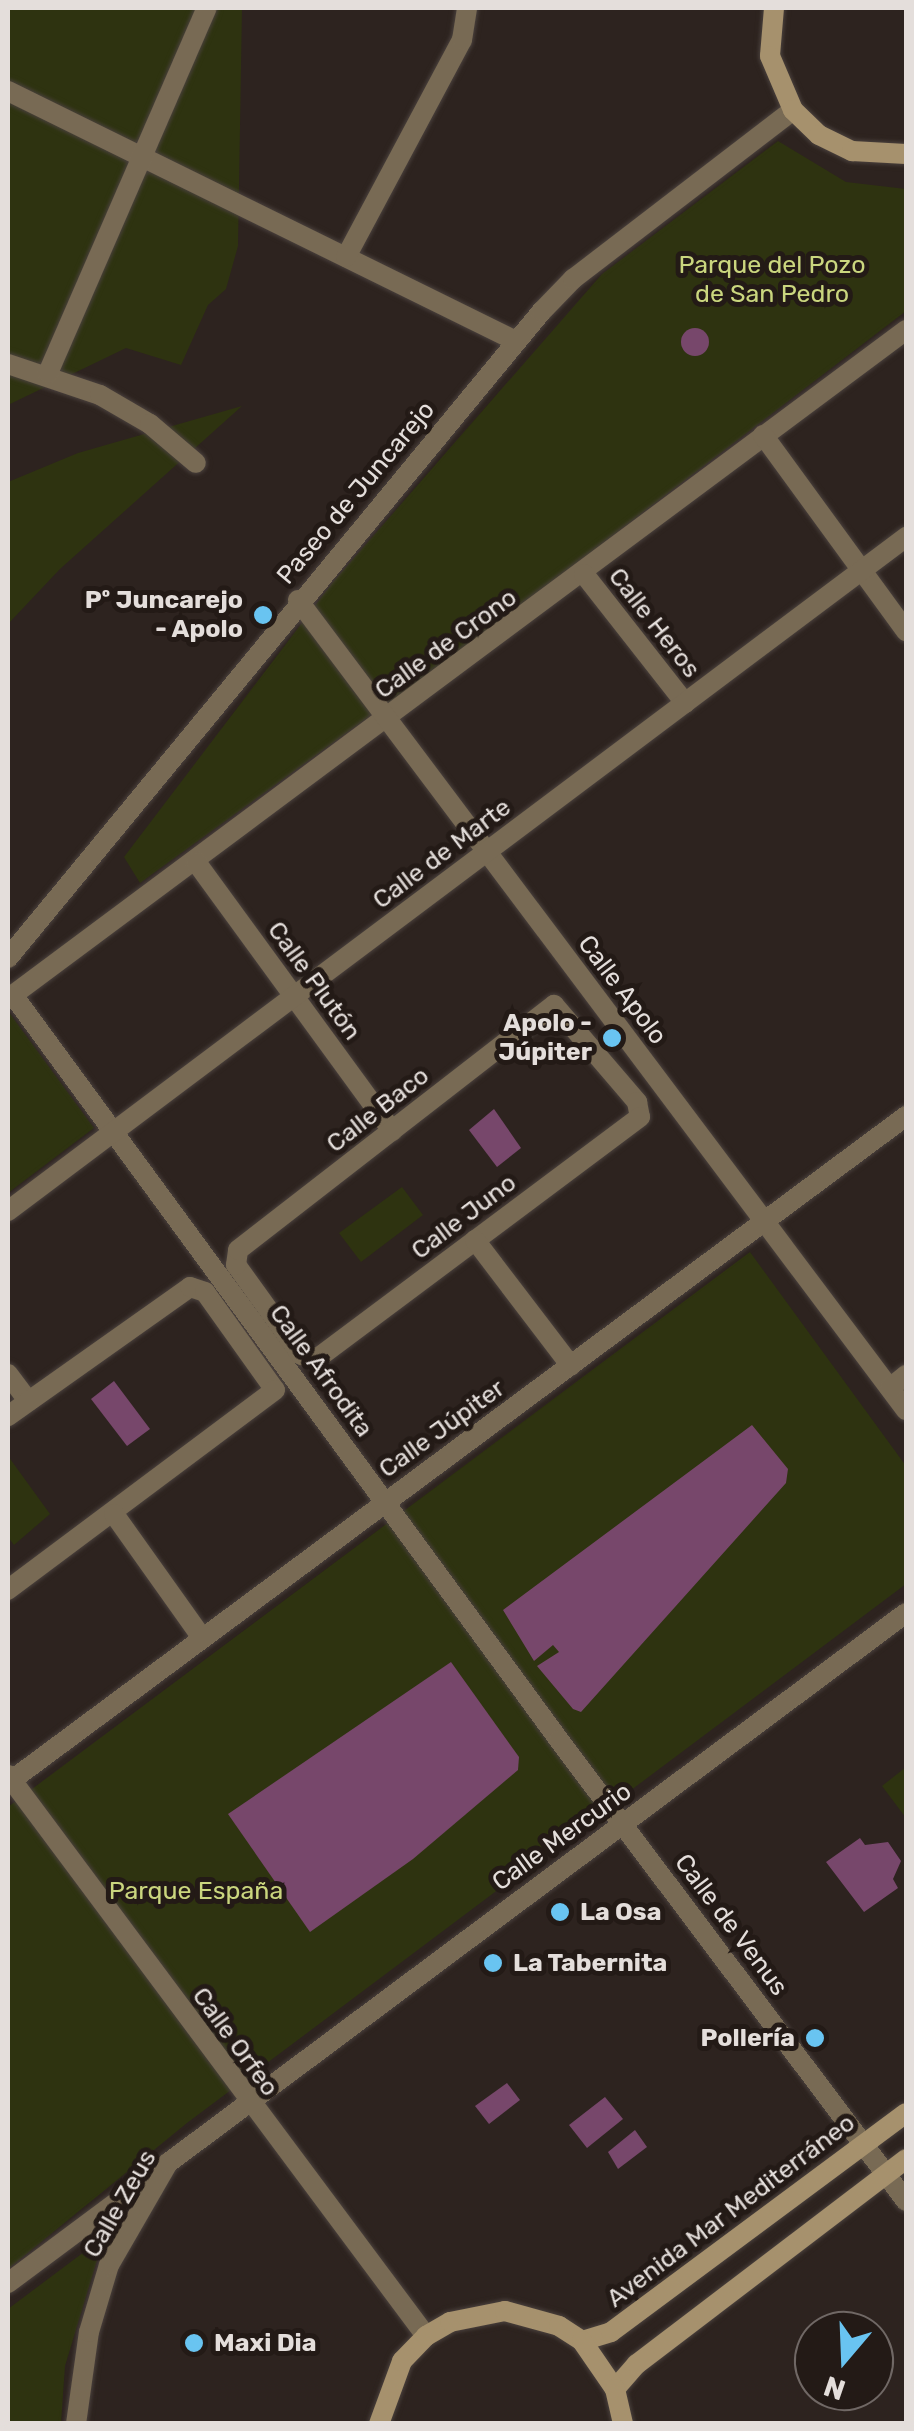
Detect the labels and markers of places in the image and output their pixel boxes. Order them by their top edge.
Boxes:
place label: Pº Juncarejo - Apolo [85,586,243,645]
marker: Pº Juncarejo - Apolo [252,604,274,626]
place label: Apolo - Júpiter [498,1009,592,1068]
marker: Apolo - Júpiter [601,1027,623,1049]
place label: La Osa [580,1897,661,1927]
marker: La Osa [549,1901,571,1923]
place label: La Tabernita [513,1948,668,1978]
marker: La Tabernita [482,1952,504,1974]
place label: Pollería [701,2023,795,2053]
marker: Pollería [804,2027,826,2049]
place label: Maxi Dia [214,2328,316,2358]
marker: Maxi Dia [183,2332,205,2354]

